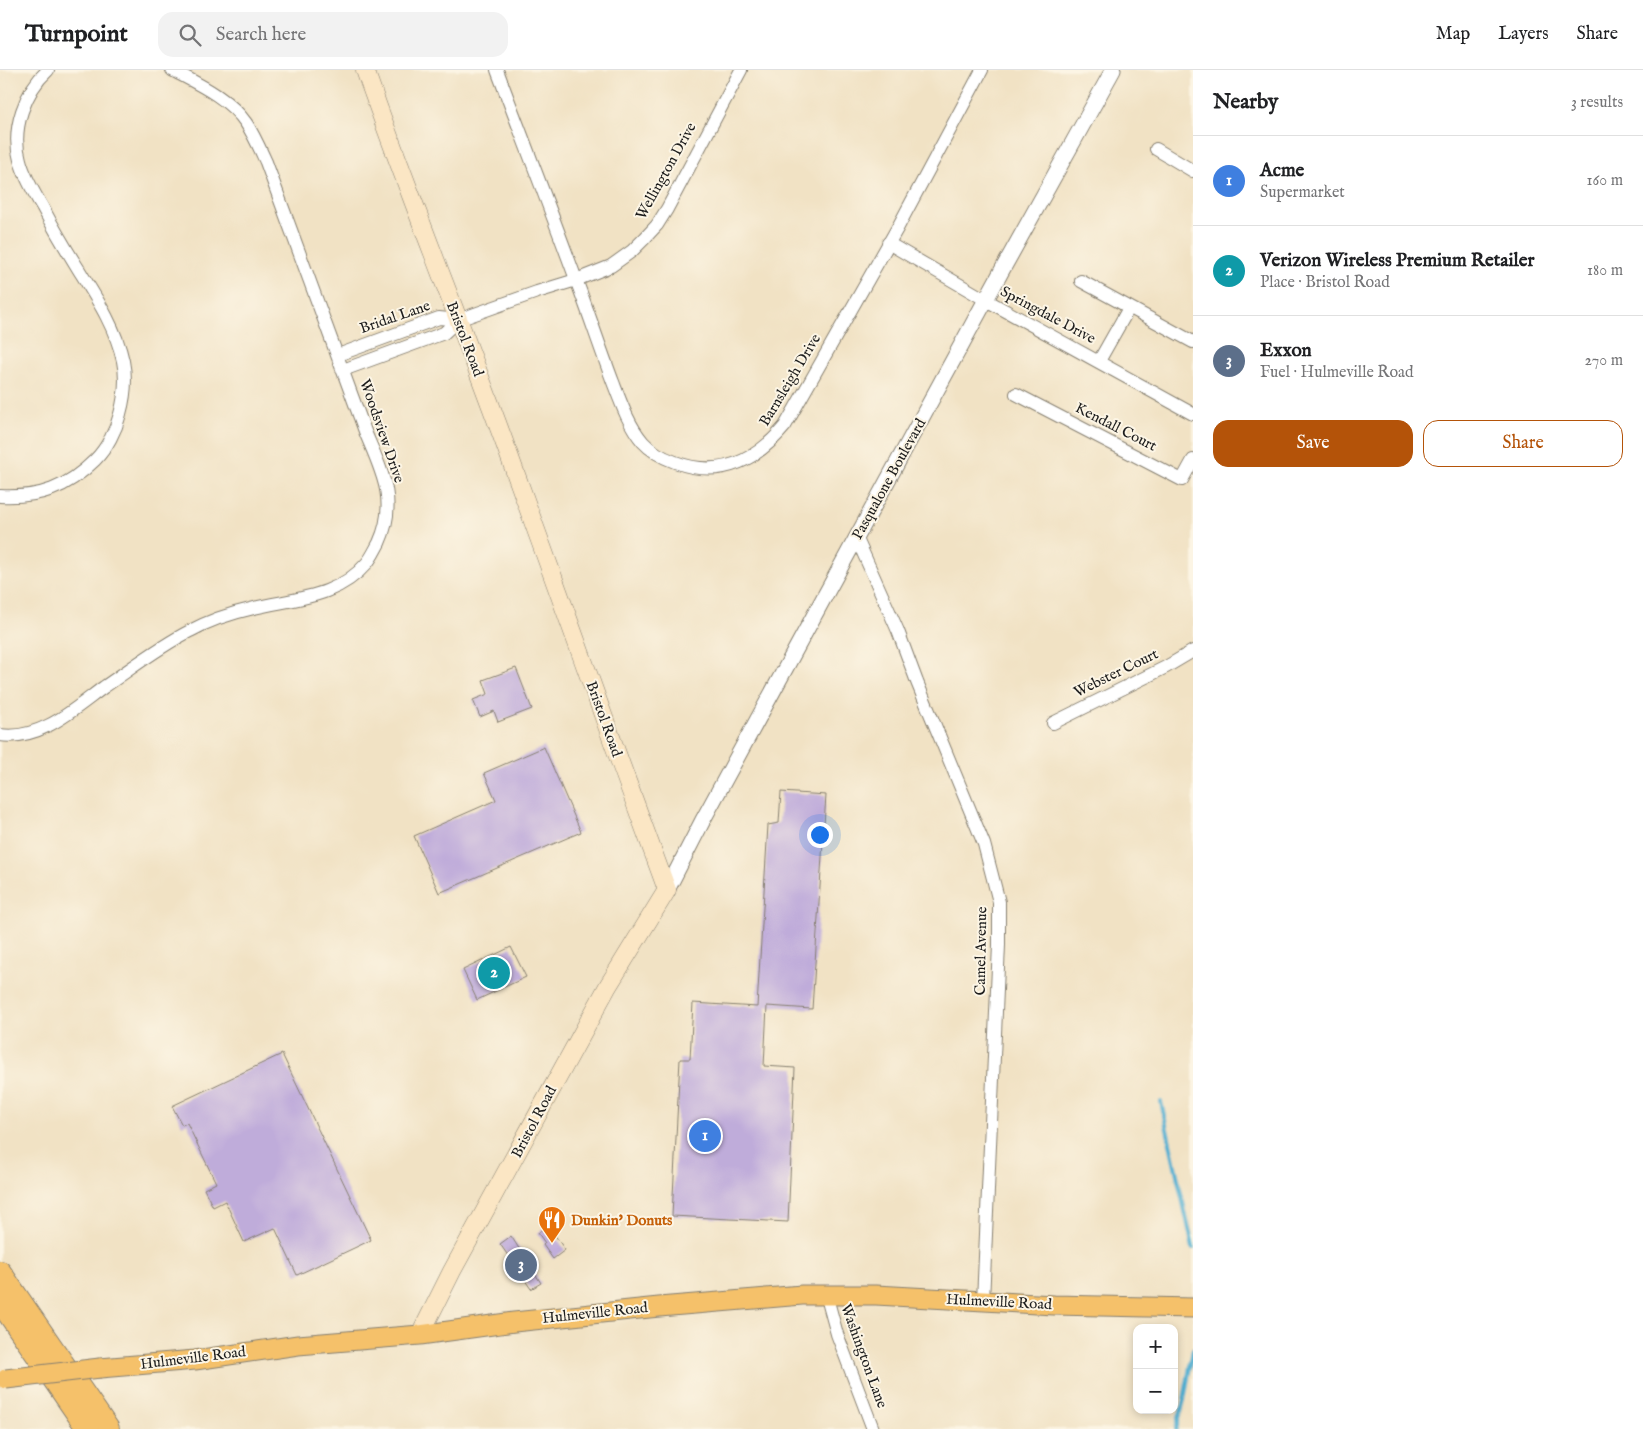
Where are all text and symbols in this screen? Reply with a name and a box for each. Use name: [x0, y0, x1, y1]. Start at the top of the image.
search box: [158, 12, 508, 57]
text: Turnpoint: [25, 19, 128, 50]
icon: search: [176, 21, 204, 49]
text: Search here: [216, 23, 306, 47]
text: Map: [1436, 23, 1470, 46]
text: Layers: [1498, 23, 1549, 46]
text: Share: [1577, 23, 1618, 46]
text: Nearby: [1213, 89, 1278, 116]
text: 3 results: [1571, 93, 1623, 113]
street label: Wellington Drive: [631, 119, 701, 223]
text: Acme: [1260, 159, 1304, 183]
text: 1: [1226, 171, 1232, 191]
text: 160 m: [1587, 171, 1623, 191]
text: Supermarket: [1260, 183, 1345, 203]
text: Verizon Wireless Premium Retailer: [1260, 249, 1534, 273]
text: 2: [1225, 261, 1233, 281]
text: 180 m: [1587, 261, 1623, 281]
text: Place · Bristol Road: [1260, 273, 1390, 293]
street label: Springdale Drive: [997, 282, 1099, 348]
street label: Bridal Lane: [357, 296, 433, 338]
street label: Bristol Road: [442, 299, 488, 380]
street label: Barnsleigh Drive: [755, 330, 825, 430]
text: Exxon: [1260, 339, 1312, 363]
text: 3: [1226, 351, 1232, 371]
text: 270 m: [1584, 351, 1623, 371]
text: Fuel · Hulmeville Road: [1260, 363, 1414, 383]
street label: Woodsview Drive: [355, 377, 409, 486]
street label: Kendall Court: [1072, 398, 1160, 456]
street label: Pasqualone Boulevard: [848, 414, 931, 543]
button: Save: [1213, 420, 1413, 467]
button: Share: [1423, 420, 1623, 467]
street label: Webster Court: [1071, 644, 1161, 702]
street label: Bristol Road: [582, 679, 627, 760]
your location: [807, 822, 833, 848]
street label: Camel Avenue: [971, 906, 991, 996]
pin: 2: [478, 954, 510, 992]
street label: Bristol Road: [507, 1082, 561, 1161]
pin: 1: [689, 1117, 721, 1155]
restaurant icon: Dunkin' Donuts: [537, 1205, 567, 1244]
place label: Dunkin' Donuts: [571, 1211, 673, 1230]
pin: 3: [505, 1246, 537, 1284]
street label: Hulmeville Road: [946, 1290, 1053, 1314]
street label: Hulmeville Road: [541, 1298, 650, 1328]
street label: Washington Lane: [836, 1301, 892, 1411]
map controls: [1133, 1324, 1178, 1414]
button: +: [1133, 1324, 1178, 1369]
street label: Hulmeville Road: [139, 1342, 248, 1374]
button: −: [1133, 1369, 1178, 1414]

